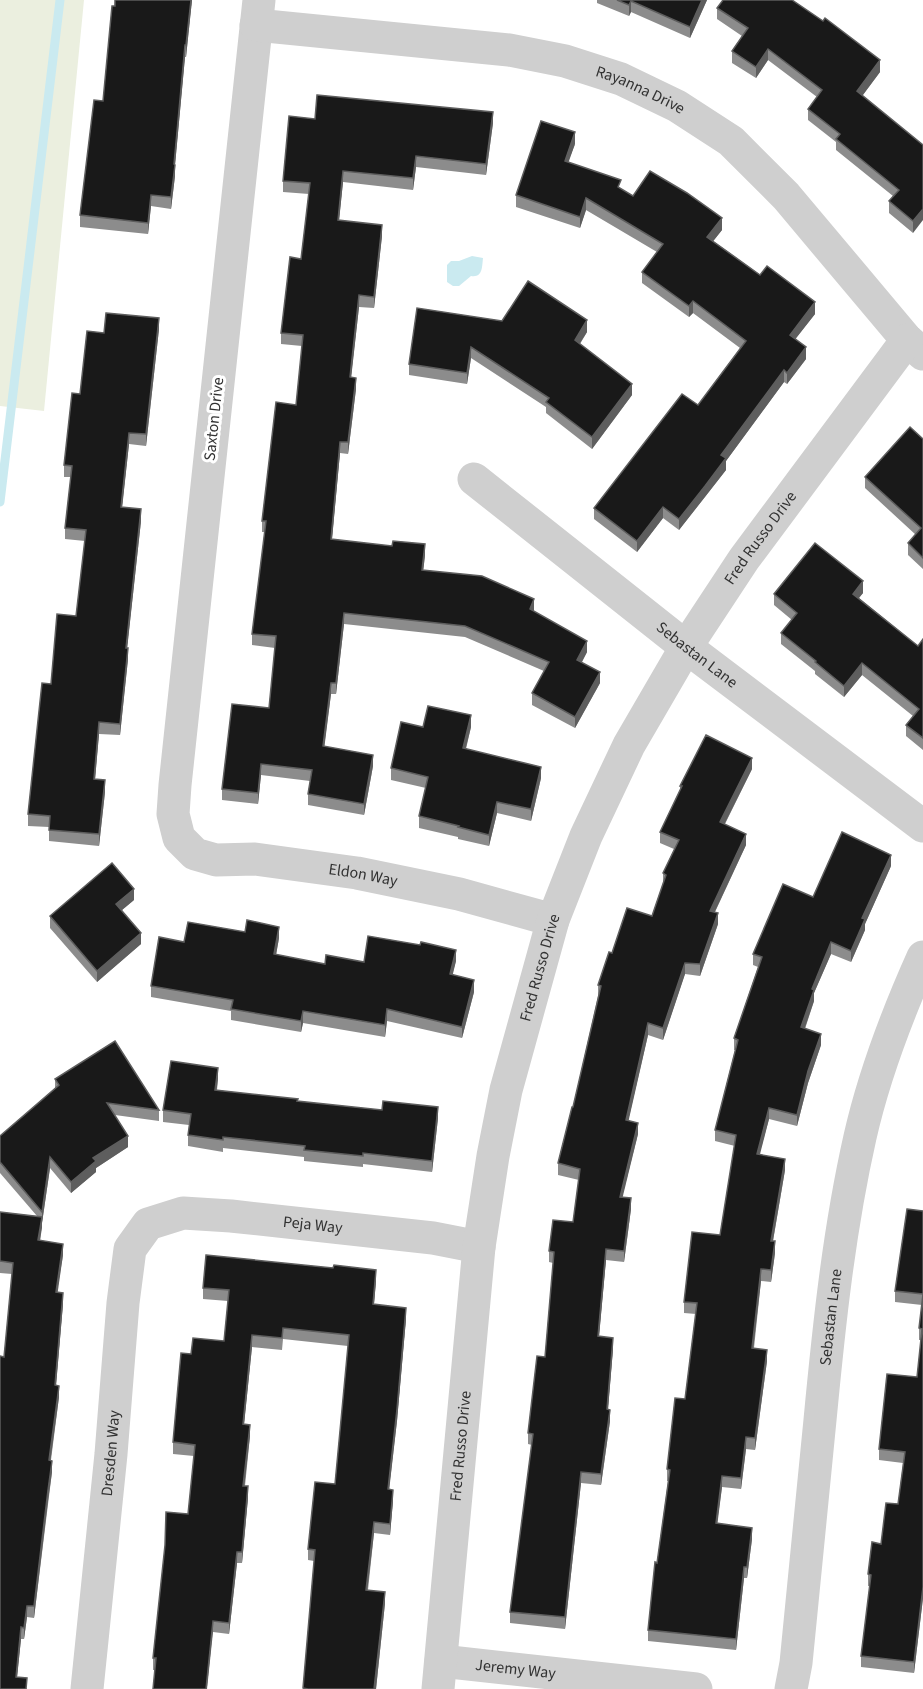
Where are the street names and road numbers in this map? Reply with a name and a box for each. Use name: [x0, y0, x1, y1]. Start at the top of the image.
street label: Rayanna Drive: [593, 61, 689, 119]
street label: Saxton Drive: [199, 376, 229, 462]
street label: Fred Russo Drive: [719, 486, 802, 589]
street label: Sebastan Lane: [652, 617, 742, 693]
street label: Eldon Way: [327, 858, 400, 892]
street label: Fred Russo Drive: [514, 910, 565, 1024]
street label: Peja Way: [282, 1211, 344, 1239]
street label: Sebastan Lane: [814, 1267, 848, 1367]
street label: Fred Russo Drive: [444, 1390, 477, 1502]
street label: Dresden Way: [96, 1409, 125, 1497]
street label: Jeremy Way: [474, 1654, 557, 1685]

